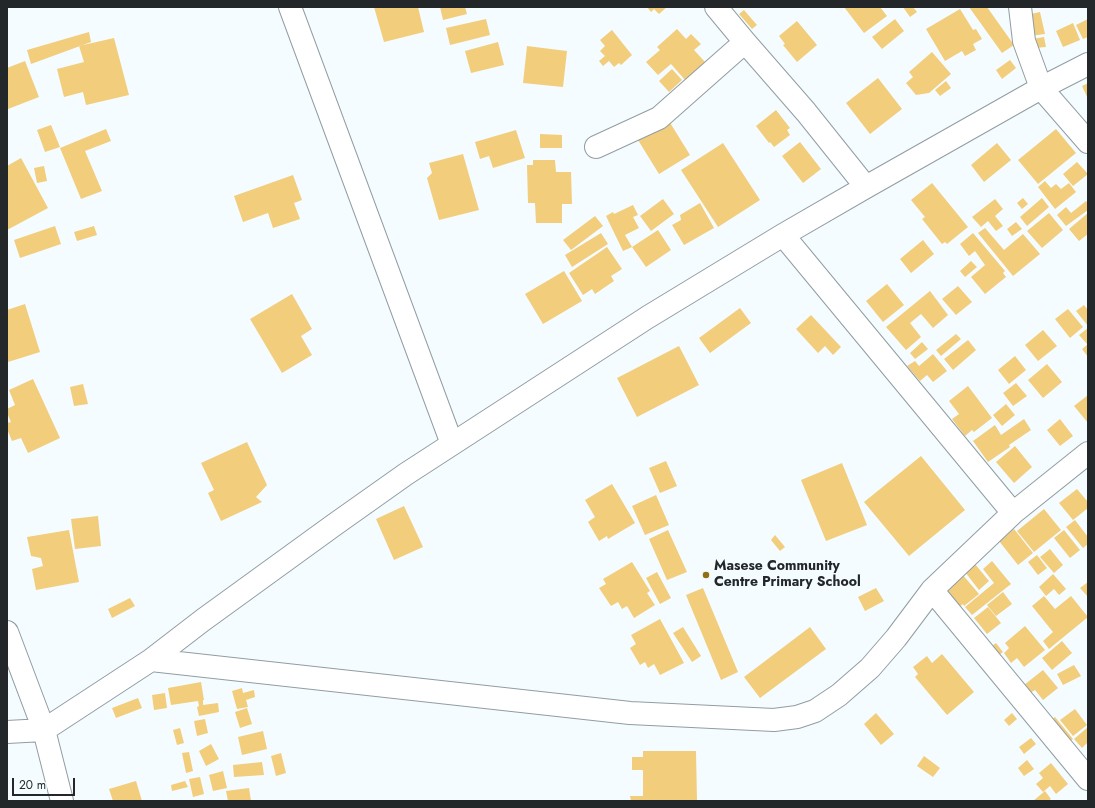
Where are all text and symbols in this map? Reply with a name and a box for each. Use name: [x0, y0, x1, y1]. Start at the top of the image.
place label: Masese Community Centre Primary School: [714, 559, 861, 592]
marker: Masese Community Centre Primary School: [701, 570, 711, 580]
scale bar: [14, 770, 77, 796]
text: 20 m: [19, 776, 46, 794]

